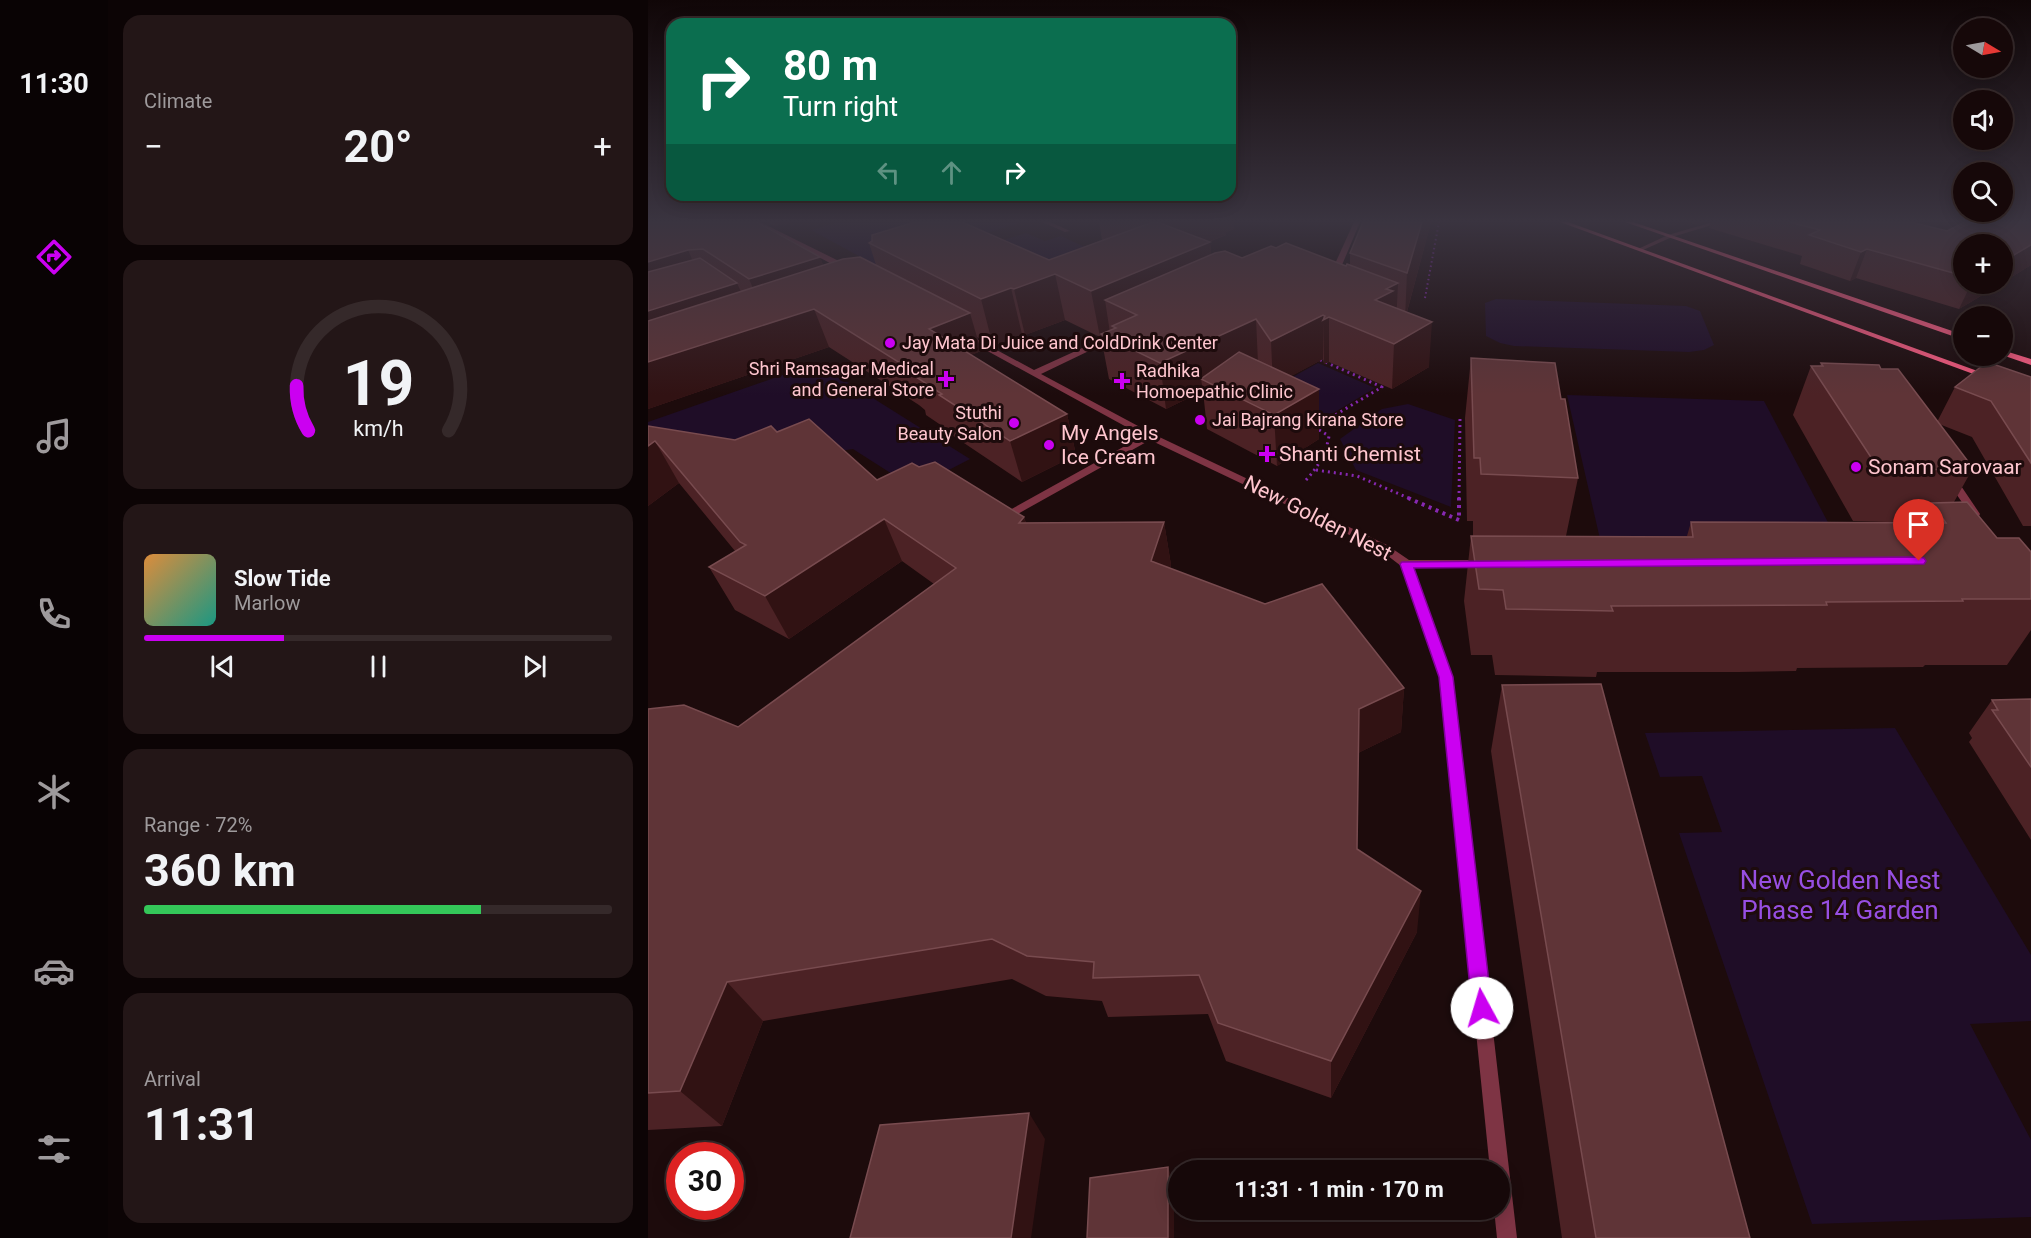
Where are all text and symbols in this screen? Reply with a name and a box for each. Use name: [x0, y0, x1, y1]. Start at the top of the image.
north arrow: [1953, 18, 2013, 78]
map controls: [1953, 18, 2013, 366]
text: 80 m: [783, 41, 878, 90]
icon: right: [684, 42, 762, 120]
text: 11:30: [19, 68, 89, 100]
text: Climate: [144, 89, 212, 113]
button: sound: [1953, 90, 2013, 150]
text: Turn right: [783, 91, 898, 123]
text: 20°: [343, 120, 413, 173]
text: −: [144, 127, 163, 166]
text: +: [593, 127, 612, 166]
icon: left: [872, 156, 905, 189]
icon: ahead: [935, 156, 968, 189]
icon: right: [998, 156, 1031, 189]
button: search: [1953, 162, 2013, 222]
button: +: [1953, 234, 2013, 294]
icon: directions: [33, 236, 75, 278]
button: −: [1953, 306, 2013, 366]
place label: Jay Mata Di Juice and ColdDrink Center: [902, 332, 1218, 353]
marker: Jay Mata Di Juice and ColdDrink Center: [883, 336, 897, 350]
text: 19: [342, 348, 414, 421]
place label: Shri Ramsagar Medical and General Store: [749, 358, 934, 400]
place label: Radhika Homoepathic Clinic: [1136, 360, 1293, 402]
marker: Shri Ramsagar Medical and General Store: [939, 372, 953, 386]
marker: Radhika Homoepathic Clinic: [1113, 372, 1131, 390]
place label: Stuthi Beauty Salon: [898, 402, 1002, 444]
place label: Jai Bajrang Kirana Store: [1212, 409, 1403, 430]
marker: Jai Bajrang Kirana Store: [1193, 413, 1207, 427]
icon: music: [33, 415, 75, 457]
marker: Stuthi Beauty Salon: [1007, 416, 1021, 430]
text: km/h: [353, 417, 403, 442]
place label: My Angels Ice Cream: [1061, 421, 1159, 469]
marker: My Angels Ice Cream: [1042, 438, 1056, 452]
place label: Shanti Chemist: [1279, 442, 1421, 466]
marker: Shanti Chemist: [1260, 447, 1274, 461]
place label: Sonam Sarovaar: [1868, 455, 2022, 479]
marker: Sonam Sarovaar: [1849, 460, 1863, 474]
street label: New Golden Nest: [1240, 471, 1396, 566]
pin: [1893, 499, 1944, 561]
icon: arrive: [1902, 508, 1935, 541]
text: Slow Tide: [234, 566, 331, 591]
text: Marlow: [234, 591, 300, 615]
icon: phone: [33, 593, 75, 635]
icon: previous: [206, 650, 239, 683]
icon: pause: [362, 650, 395, 683]
icon: next: [518, 650, 551, 683]
icon: climate: [33, 771, 75, 813]
text: Range · 72%: [144, 813, 252, 837]
text: 360 km: [144, 844, 296, 897]
park label: New Golden Nest Phase 14 Garden: [1740, 865, 1940, 925]
icon: car: [33, 950, 75, 992]
position arrow: [1450, 976, 1514, 1040]
text: Arrival: [144, 1067, 201, 1091]
text: 11:31: [144, 1098, 260, 1151]
icon: filters: [33, 1128, 75, 1170]
speed limit sign: 30: [666, 1142, 744, 1220]
text: 11:31 · 1 min · 170 m: [1234, 1177, 1444, 1202]

